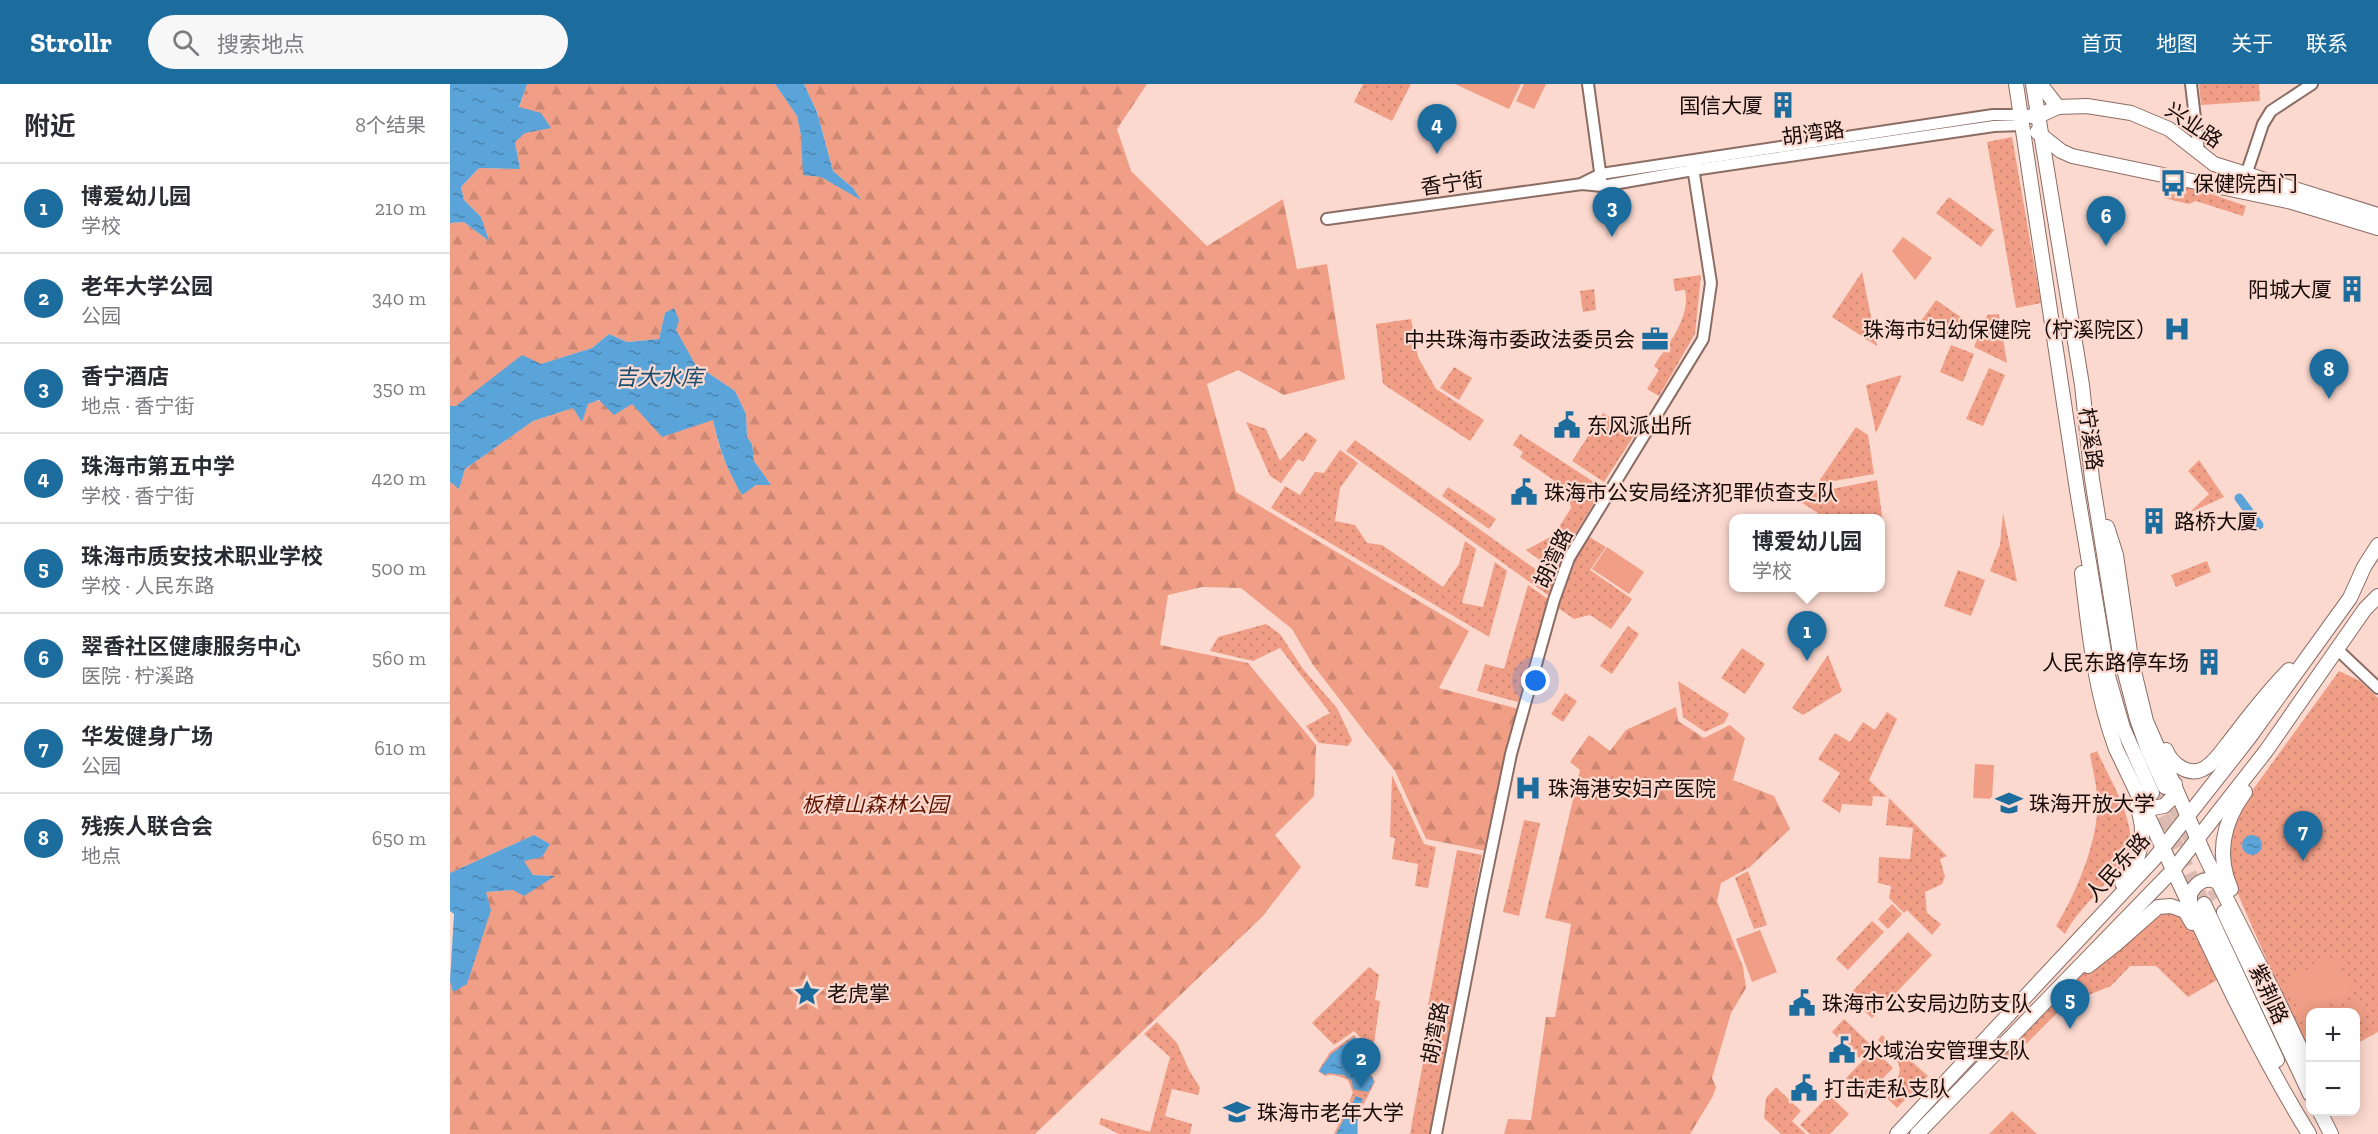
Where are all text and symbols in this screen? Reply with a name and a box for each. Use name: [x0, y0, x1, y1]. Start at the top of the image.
search box: [148, 15, 568, 69]
text: Strollr: [30, 26, 112, 59]
icon: search: [169, 26, 202, 59]
text: 搜索地点: [217, 31, 305, 58]
text: 首页: [2081, 31, 2123, 56]
text: 地图: [2156, 31, 2198, 56]
text: 关于: [2231, 31, 2273, 56]
text: 联系: [2306, 31, 2348, 56]
building icon: 国信大厦: [1768, 90, 1798, 120]
place label: 国信大厦: [1679, 93, 1763, 118]
street label: 兴业路: [2161, 97, 2227, 153]
pin: 4: [1418, 104, 1456, 154]
text: 附近: [24, 110, 76, 142]
text: 8个结果: [355, 113, 426, 137]
street label: 胡湾路: [1780, 116, 1846, 150]
street label: 香宁街: [1419, 166, 1485, 200]
bus stop icon: 保健院西门: [2158, 168, 2188, 198]
place label: 保健院西门: [2193, 171, 2298, 196]
text: 博爱幼儿园: [81, 183, 191, 210]
pin: 3: [1592, 188, 1632, 237]
text: 1: [39, 196, 48, 220]
text: 210 m: [375, 196, 426, 220]
pin: 6: [2086, 196, 2126, 246]
text: 学校: [81, 214, 121, 238]
text: 老年大学公园: [81, 273, 213, 300]
building icon: 阳城大厦: [2337, 274, 2367, 304]
place label: 阳城大厦: [2248, 277, 2332, 302]
text: 2: [38, 286, 49, 310]
text: 340 m: [372, 286, 426, 310]
text: 公园: [81, 304, 121, 328]
hospital icon: 珠海市妇幼保健院（柠溪院区）: [2162, 314, 2192, 344]
place label: 珠海市妇幼保健院（柠溪院区）: [1863, 317, 2157, 342]
office icon: 中共珠海市委政法委员会: [1640, 324, 1670, 354]
place label: 中共珠海市委政法委员会: [1404, 327, 1635, 352]
pin: 8: [2310, 350, 2348, 399]
text: 香宁酒店: [81, 363, 169, 390]
water label: 吉大水库: [615, 364, 707, 391]
text: 3: [38, 376, 49, 400]
text: 350 m: [373, 376, 426, 400]
text: 地点 · 香宁街: [81, 394, 194, 418]
street label: 柠溪路: [2074, 406, 2108, 472]
public building icon: 东风派出所: [1552, 410, 1582, 440]
place label: 东风派出所: [1587, 413, 1692, 438]
text: 珠海市第五中学: [81, 453, 235, 480]
text: 4: [38, 466, 49, 490]
text: 420 m: [372, 466, 426, 490]
public building icon: 珠海市公安局经济犯罪侦查支队: [1509, 477, 1539, 507]
place label: 珠海市公安局经济犯罪侦查支队: [1544, 480, 1838, 505]
text: 学校 · 香宁街: [81, 484, 194, 508]
building icon: 路桥大厦: [2139, 506, 2169, 536]
place label: 路桥大厦: [2174, 509, 2258, 534]
popup: [1729, 514, 1885, 592]
street label: 胡湾路: [1528, 524, 1578, 592]
text: 博爱幼儿园: [1752, 528, 1862, 555]
text: 珠海市质安技术职业学校: [81, 543, 323, 570]
text: 5: [38, 556, 49, 580]
text: 500 m: [371, 556, 426, 580]
text: 学校: [1752, 559, 1792, 583]
text: 学校 · 人民东路: [81, 574, 214, 598]
pin: 1: [1788, 612, 1826, 661]
text: 翠香社区健康服务中心: [81, 633, 301, 660]
text: 6: [38, 646, 49, 670]
text: 560 m: [372, 646, 426, 670]
building icon: 人民东路停车场: [2194, 647, 2224, 677]
place label: 人民东路停车场: [2042, 650, 2189, 675]
text: 医院 · 柠溪路: [81, 664, 194, 688]
your location: [1521, 666, 1550, 695]
text: 华发健身广场: [81, 723, 213, 750]
text: 7: [39, 736, 48, 760]
text: 610 m: [374, 736, 426, 760]
text: 公园: [81, 754, 121, 778]
hospital icon: 珠海港安妇产医院: [1513, 773, 1543, 803]
place label: 珠海港安妇产医院: [1548, 776, 1716, 801]
school or university icon: 珠海开放大学: [1994, 788, 2024, 818]
place label: 珠海开放大学: [2029, 791, 2155, 816]
park label: 板樟山森林公园: [802, 792, 951, 817]
pin: 7: [2284, 812, 2322, 861]
text: 残疾人联合会: [81, 813, 213, 840]
text: 8: [38, 826, 49, 850]
text: 650 m: [372, 826, 426, 850]
street label: 人民东路: [2080, 827, 2154, 907]
text: 地点: [81, 844, 121, 868]
street label: 紫荆路: [2244, 960, 2294, 1028]
place icon: 老虎掌: [792, 978, 822, 1008]
pin: 5: [2050, 980, 2090, 1029]
place label: 老虎掌: [827, 981, 890, 1006]
public building icon: 珠海市公安局边防支队: [1787, 988, 1817, 1018]
place label: 珠海市公安局边防支队: [1822, 991, 2032, 1016]
street label: 胡湾路: [1417, 1000, 1453, 1066]
map controls: [2306, 1008, 2360, 1116]
button: +: [2306, 1008, 2360, 1062]
public building icon: 水域治安管理支队: [1827, 1035, 1857, 1065]
pin: 2: [1342, 1038, 1380, 1088]
place label: 水域治安管理支队: [1862, 1038, 2030, 1063]
button: −: [2306, 1062, 2360, 1116]
public building icon: 打击走私支队: [1789, 1073, 1819, 1103]
place label: 打击走私支队: [1824, 1076, 1950, 1101]
school or university icon: 珠海市老年大学: [1222, 1097, 1252, 1127]
place label: 珠海市老年大学: [1257, 1100, 1404, 1125]

